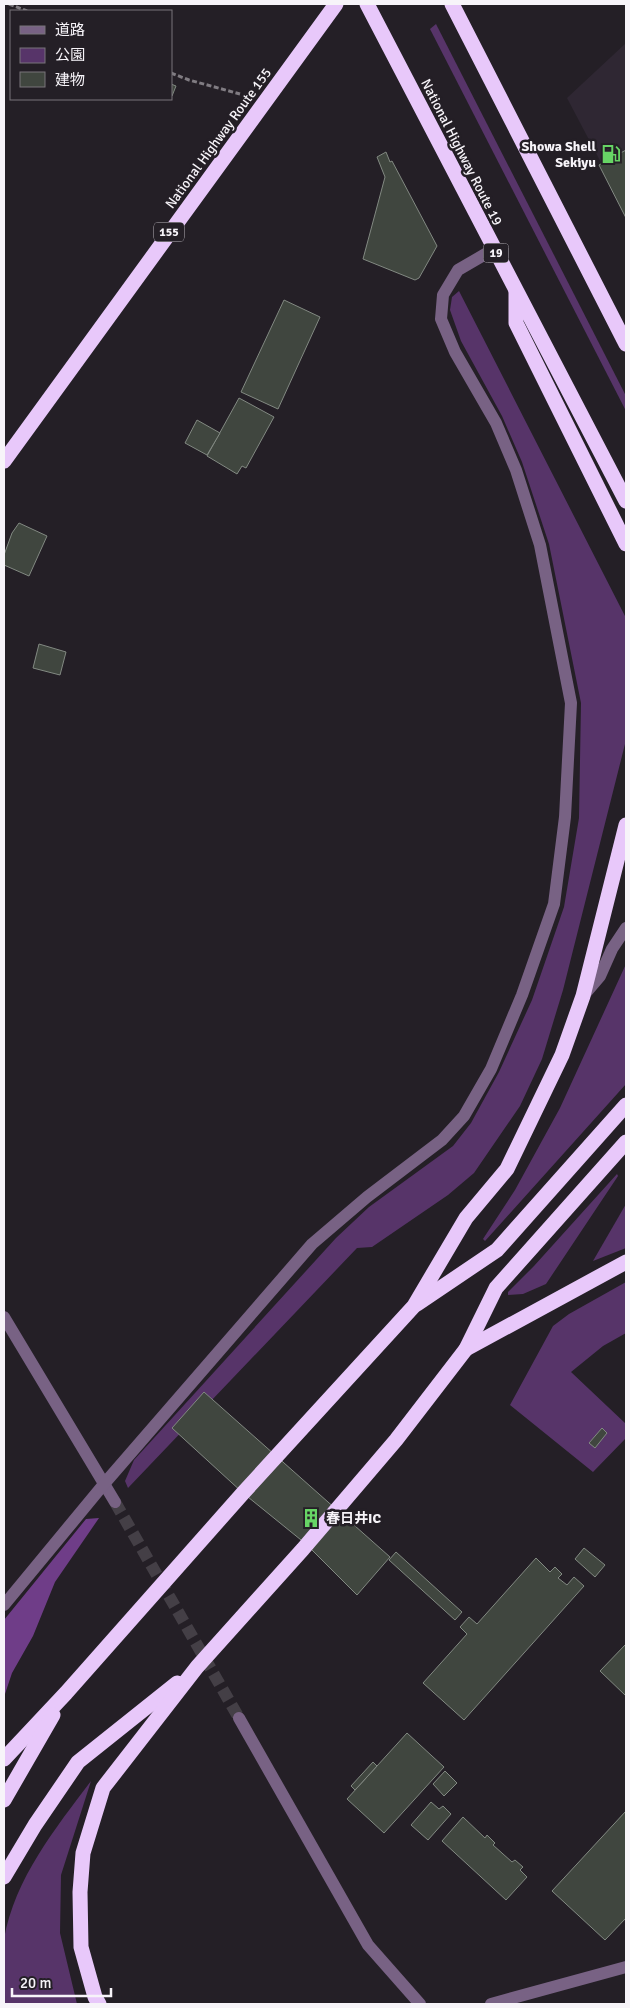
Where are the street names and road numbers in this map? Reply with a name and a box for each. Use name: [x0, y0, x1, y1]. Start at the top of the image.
street label: National Highway Route 155: [162, 65, 275, 212]
street label: National Highway Route 19: [417, 76, 506, 228]
road number: 155: [154, 222, 184, 242]
road number: 19: [484, 244, 508, 262]

